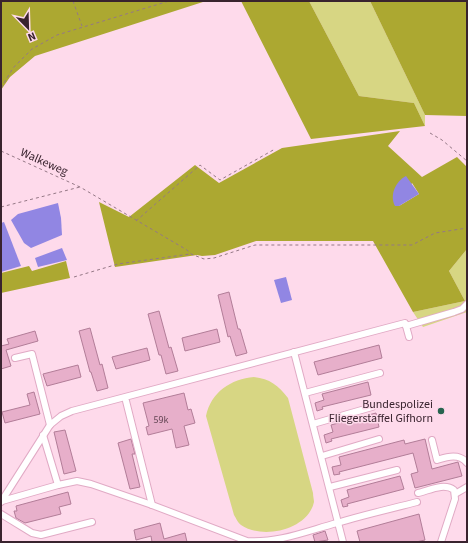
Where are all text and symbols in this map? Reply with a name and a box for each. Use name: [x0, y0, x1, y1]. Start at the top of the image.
north arrow: [8, 8, 48, 48]
text: N: [25, 28, 38, 45]
street label: Walkeweg: [17, 144, 71, 180]
place label: Bundespolizei Fliegerstaffel Gifhorn: [329, 396, 433, 427]
marker: Bundespolizei Fliegerstaffel Gifhorn: [436, 406, 446, 416]
house number: 59k: [154, 413, 168, 427]

